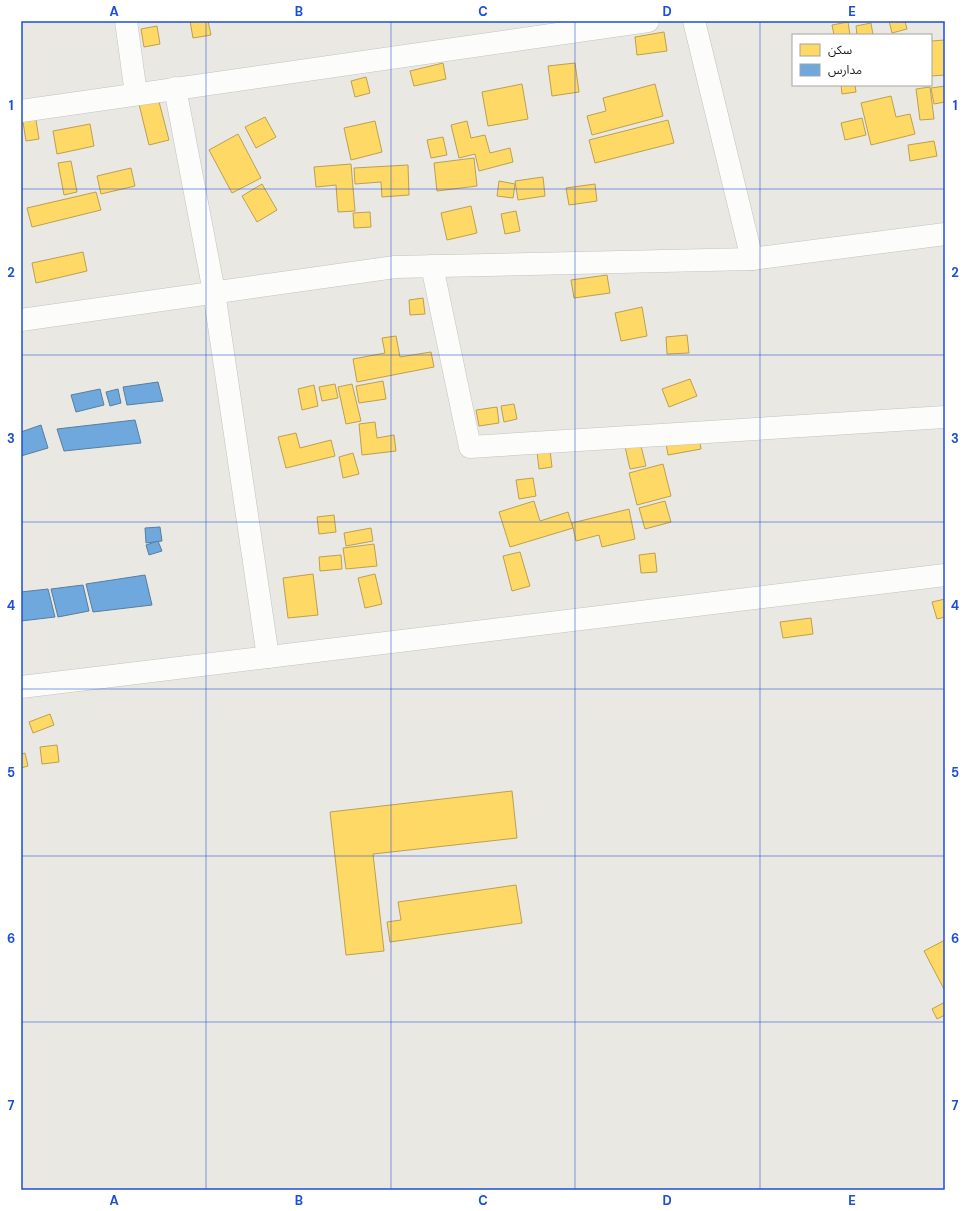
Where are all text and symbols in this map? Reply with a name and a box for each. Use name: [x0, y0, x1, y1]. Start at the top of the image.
text: A: [109, 3, 119, 20]
text: B: [295, 3, 303, 20]
text: C: [478, 3, 488, 20]
text: D: [662, 3, 672, 20]
text: E: [848, 3, 856, 20]
legend: [792, 34, 932, 86]
text: سكن: [828, 42, 852, 58]
text: مدارس: [828, 62, 862, 78]
text: 1: [9, 97, 13, 114]
text: 1: [953, 97, 957, 114]
text: 2: [7, 264, 15, 281]
text: 2: [951, 264, 959, 281]
text: 3: [7, 430, 15, 447]
text: 3: [951, 430, 959, 447]
text: 4: [7, 597, 15, 614]
text: 4: [951, 597, 959, 614]
text: 5: [7, 764, 15, 781]
text: 5: [951, 764, 959, 781]
text: 6: [7, 930, 15, 947]
text: 6: [951, 930, 959, 947]
text: 7: [8, 1097, 15, 1114]
text: 7: [952, 1097, 959, 1114]
text: A: [109, 1192, 119, 1209]
text: B: [295, 1192, 303, 1209]
text: C: [478, 1192, 488, 1209]
text: D: [662, 1192, 672, 1209]
text: E: [848, 1192, 856, 1209]

